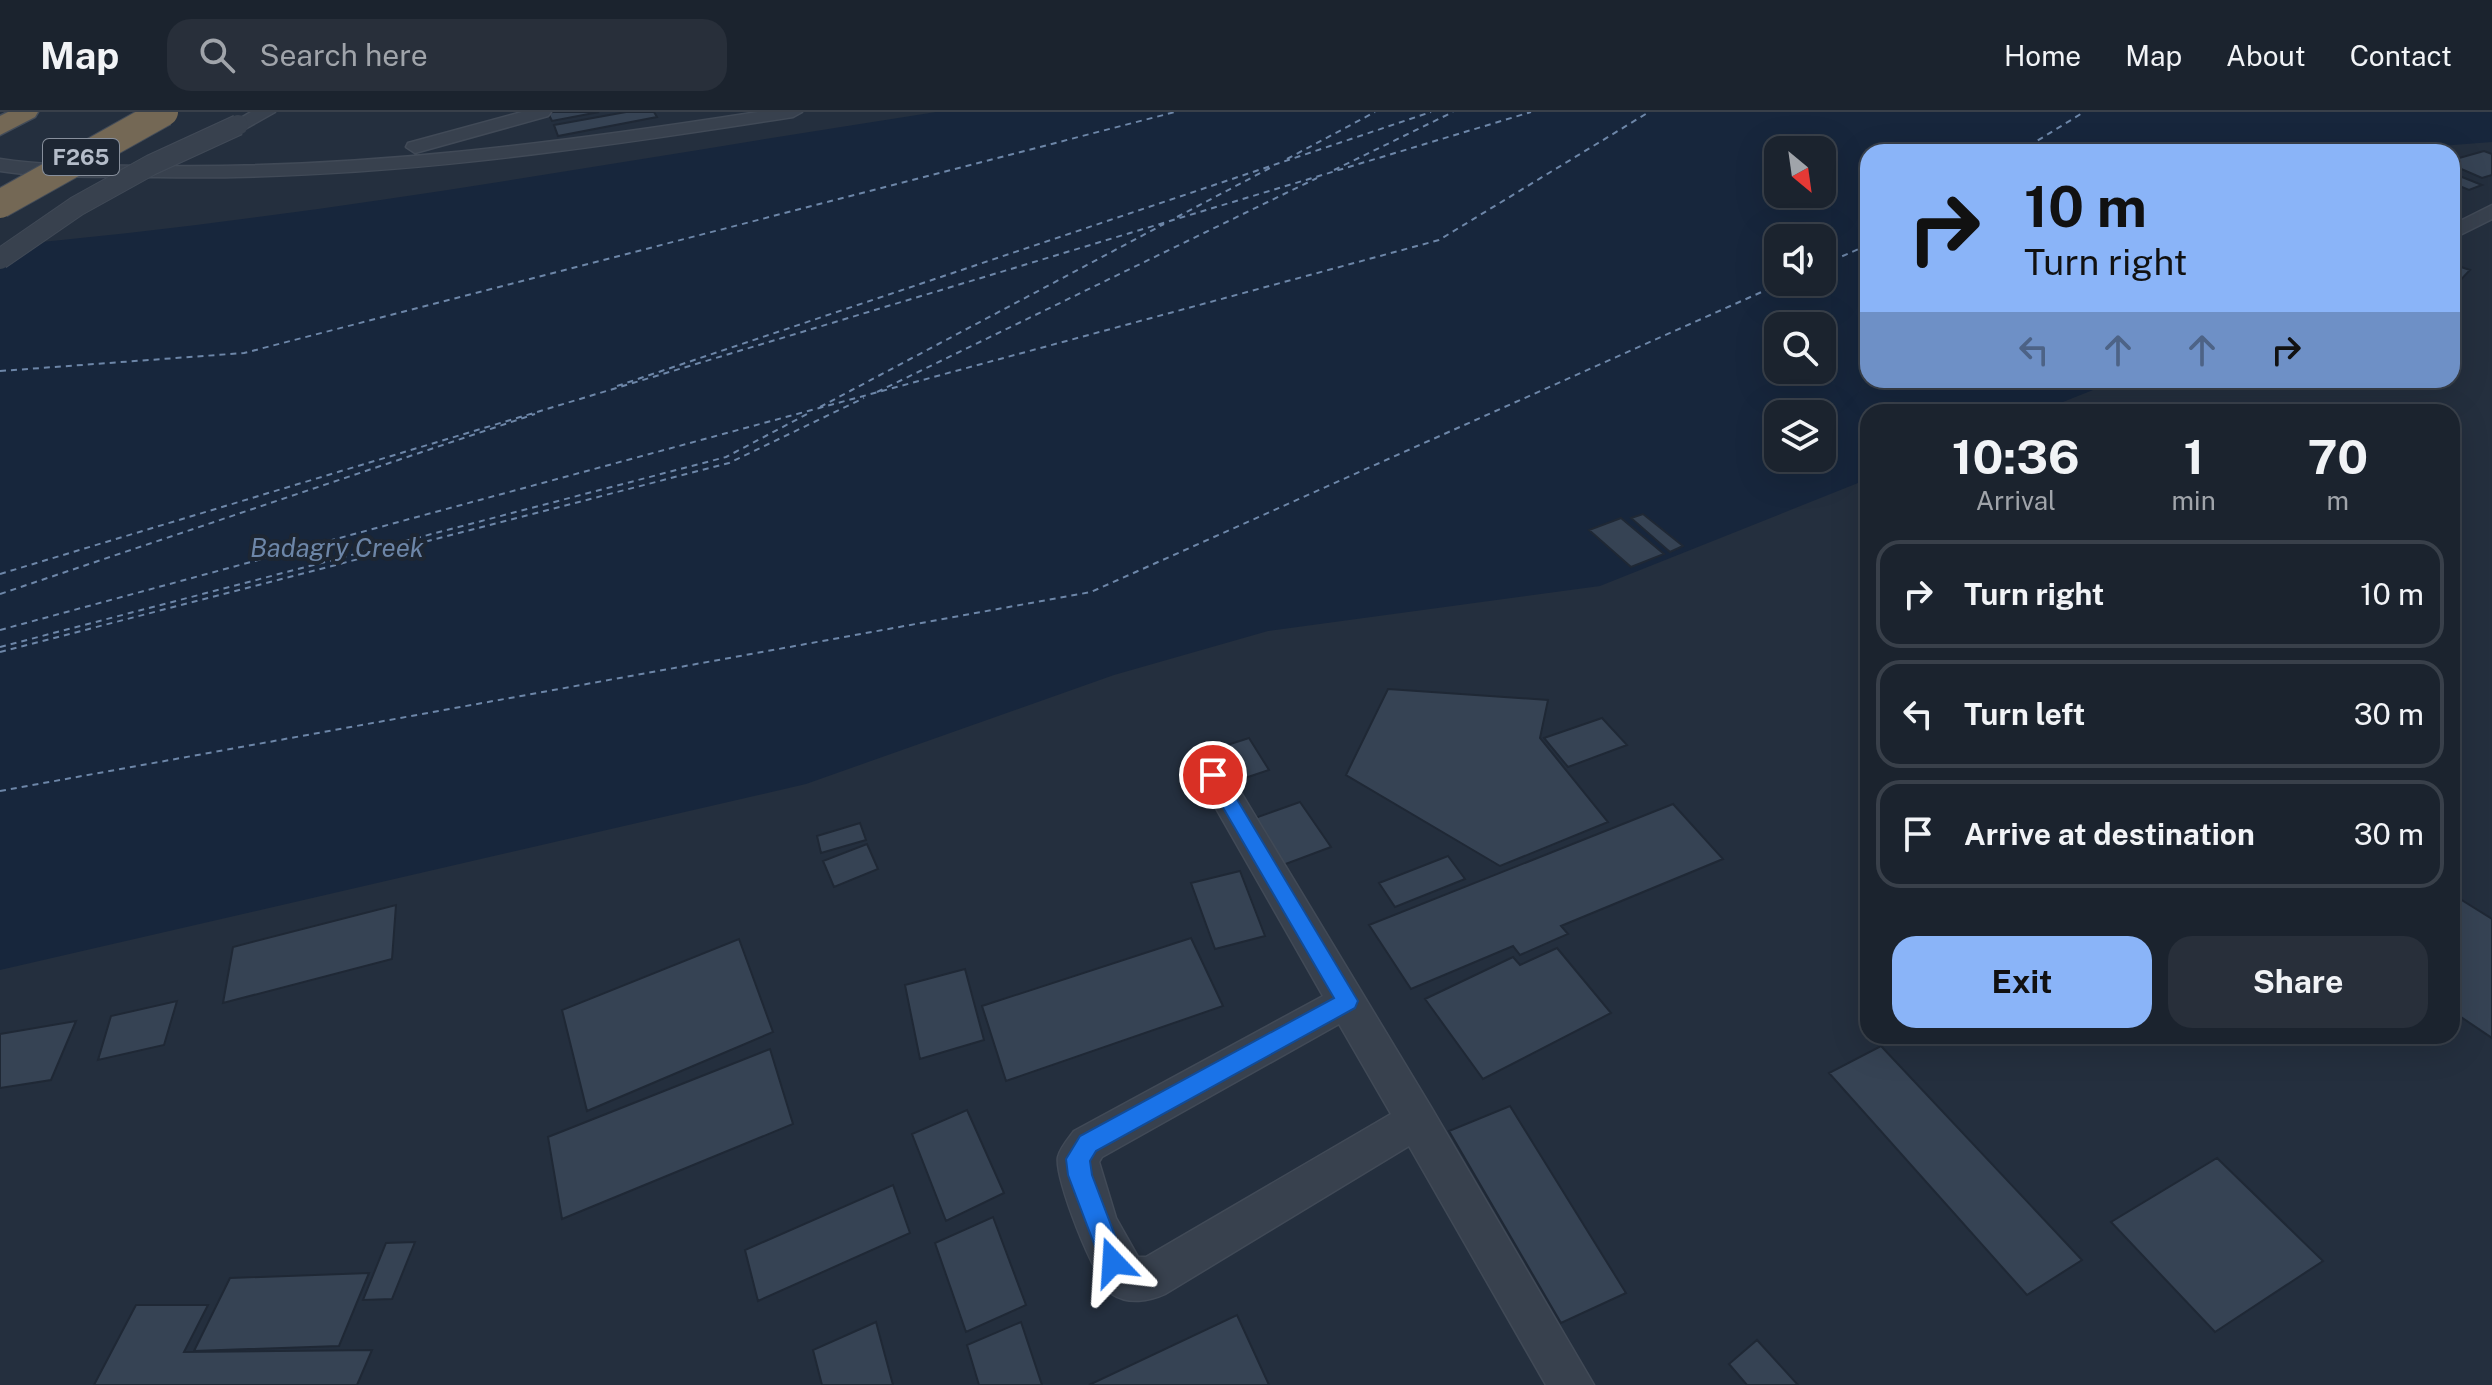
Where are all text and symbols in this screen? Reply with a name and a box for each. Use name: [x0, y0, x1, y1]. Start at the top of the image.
search box: [167, 19, 727, 91]
text: Map: [40, 33, 119, 78]
icon: search: [195, 33, 239, 77]
text: Search here: [259, 37, 428, 73]
text: Home: [2004, 39, 2081, 72]
text: Map: [2125, 39, 2182, 72]
text: About: [2226, 39, 2306, 72]
text: Contact: [2350, 39, 2452, 72]
north arrow: [1764, 136, 1836, 208]
map controls: [1764, 136, 1836, 472]
road number: F265: [43, 139, 119, 175]
text: 10 m: [2024, 174, 2147, 240]
icon: right: [1892, 176, 1996, 280]
button: sound: [1764, 224, 1836, 296]
text: Turn right: [2024, 241, 2187, 283]
button: search: [1764, 312, 1836, 384]
icon: left: [2012, 328, 2056, 372]
icon: ahead: [2096, 328, 2140, 372]
icon: ahead: [2180, 328, 2224, 372]
icon: right: [2264, 328, 2308, 372]
button: layers: [1764, 400, 1836, 472]
text: 10:36: [1952, 428, 2080, 485]
text: 1: [2183, 428, 2204, 485]
text: 70: [2308, 428, 2368, 485]
text: Arrival: [1976, 485, 2056, 516]
text: min: [2172, 485, 2216, 516]
text: m: [2327, 485, 2349, 516]
water label: Badagry Creek: [250, 532, 424, 563]
icon: right: [1896, 572, 1940, 616]
text: Turn right: [1964, 576, 2104, 612]
text: 10 m: [2360, 576, 2424, 612]
icon: left: [1896, 692, 1940, 736]
text: Turn left: [1964, 696, 2085, 732]
text: 30 m: [2354, 696, 2424, 732]
pin: [1179, 741, 1247, 809]
icon: arrive: [1191, 753, 1235, 797]
icon: arrive: [1896, 812, 1940, 856]
text: Arrive at destination: [1964, 816, 2255, 852]
text: 30 m: [2354, 816, 2424, 852]
button: Exit: [1892, 936, 2152, 1028]
button: Share: [2168, 936, 2428, 1028]
position arrow: [1071, 1220, 1155, 1304]

